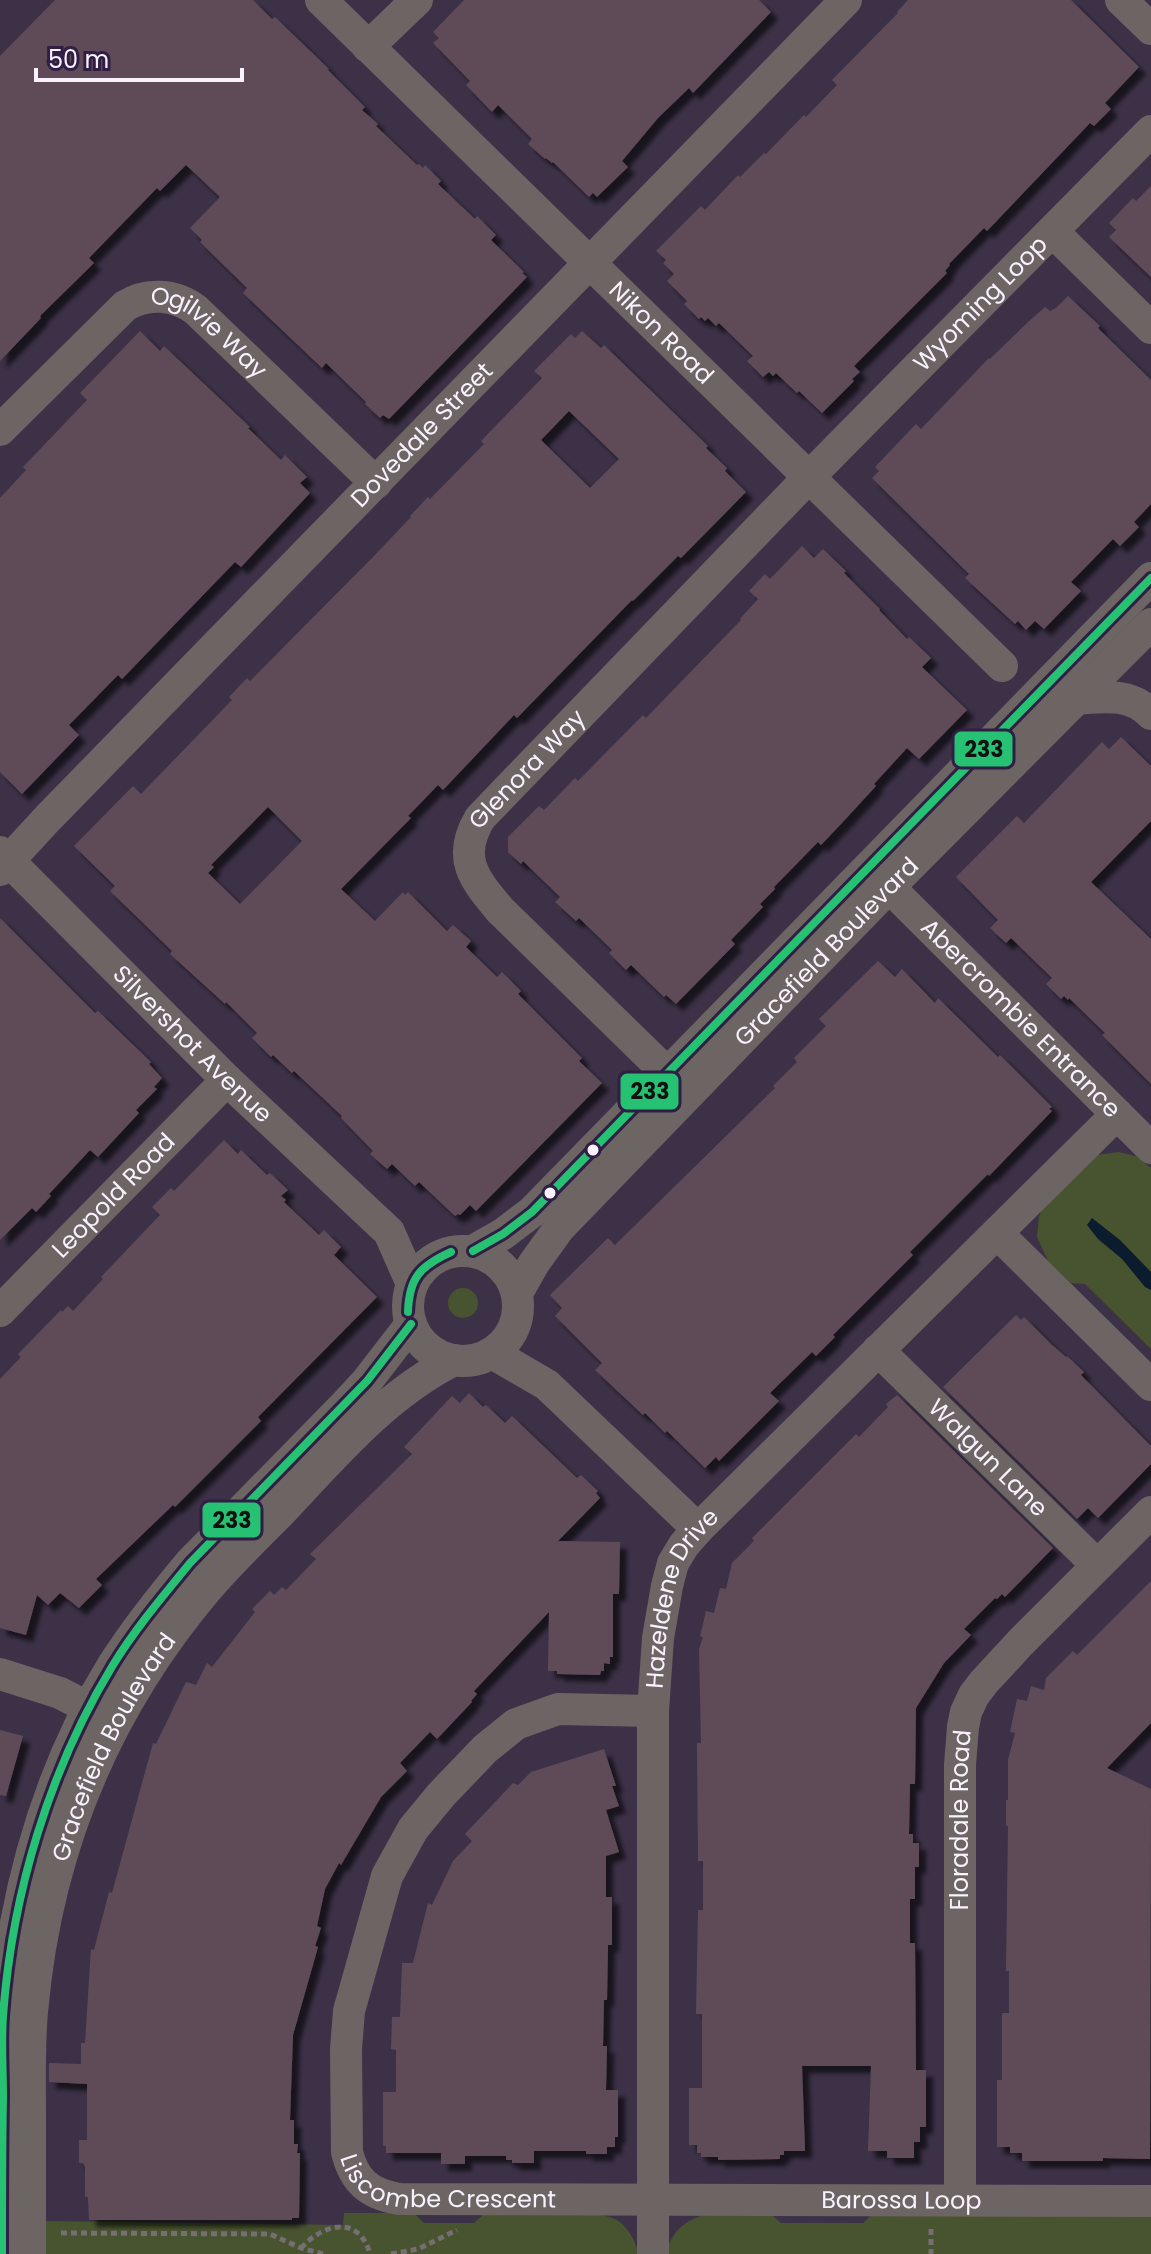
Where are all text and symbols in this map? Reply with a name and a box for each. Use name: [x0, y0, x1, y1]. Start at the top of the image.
scale bar: [36, 32, 242, 82]
text: 50 m: [48, 43, 109, 76]
street label: Wyoming Loop: [906, 228, 1054, 378]
street label: Nikon Road: [602, 274, 721, 391]
street label: Ogilvie Way: [150, 279, 275, 386]
street label: Dovedale Street: [343, 355, 500, 514]
street label: Glenora Way: [460, 701, 593, 835]
line badge: 233: [953, 730, 1014, 768]
text: 233: [964, 734, 1004, 765]
street label: Gracefield Boulevard: [727, 850, 926, 1053]
street label: Abercrombie Entrance: [914, 911, 1128, 1125]
street label: Silvershot Avenue: [106, 958, 280, 1130]
line badge: 233: [619, 1072, 680, 1111]
text: 233: [630, 1076, 670, 1107]
street label: Leopold Road: [44, 1125, 182, 1265]
unlabelled marker: [585, 1142, 601, 1158]
unlabelled marker: [542, 1185, 558, 1201]
street label: Walgun Lane: [921, 1391, 1055, 1524]
line badge: 233: [201, 1501, 262, 1539]
street label: Hazeldene Drive: [638, 1501, 726, 1689]
text: 233: [212, 1505, 252, 1536]
street label: Gracefield Boulevard: [44, 1626, 183, 1865]
street label: Floradale Road: [943, 1728, 979, 1910]
street label: Liscombe Crescent: [332, 2150, 556, 2217]
street label: Barossa Loop: [821, 2183, 982, 2217]

